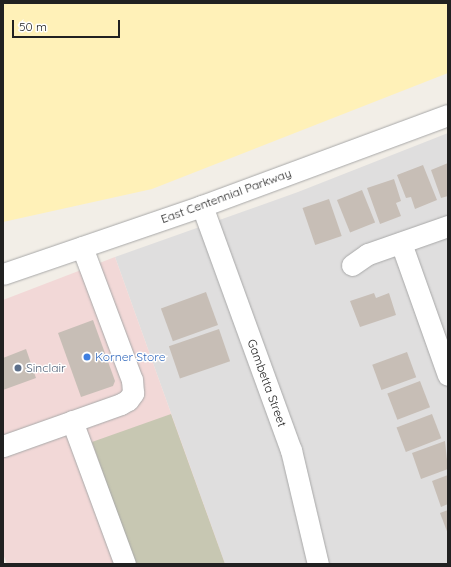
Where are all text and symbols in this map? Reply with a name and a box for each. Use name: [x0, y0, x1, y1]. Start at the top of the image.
scale bar: [14, 12, 122, 38]
text: 50 m: [19, 19, 47, 34]
street label: East Centennial Parkway: [159, 166, 293, 226]
street label: Gambetta Street: [244, 337, 290, 429]
place label: Korner Store: [95, 350, 165, 364]
marker: Korner Store: [82, 352, 92, 362]
place label: Sinclair: [26, 361, 66, 375]
marker: Sinclair: [13, 363, 23, 373]

